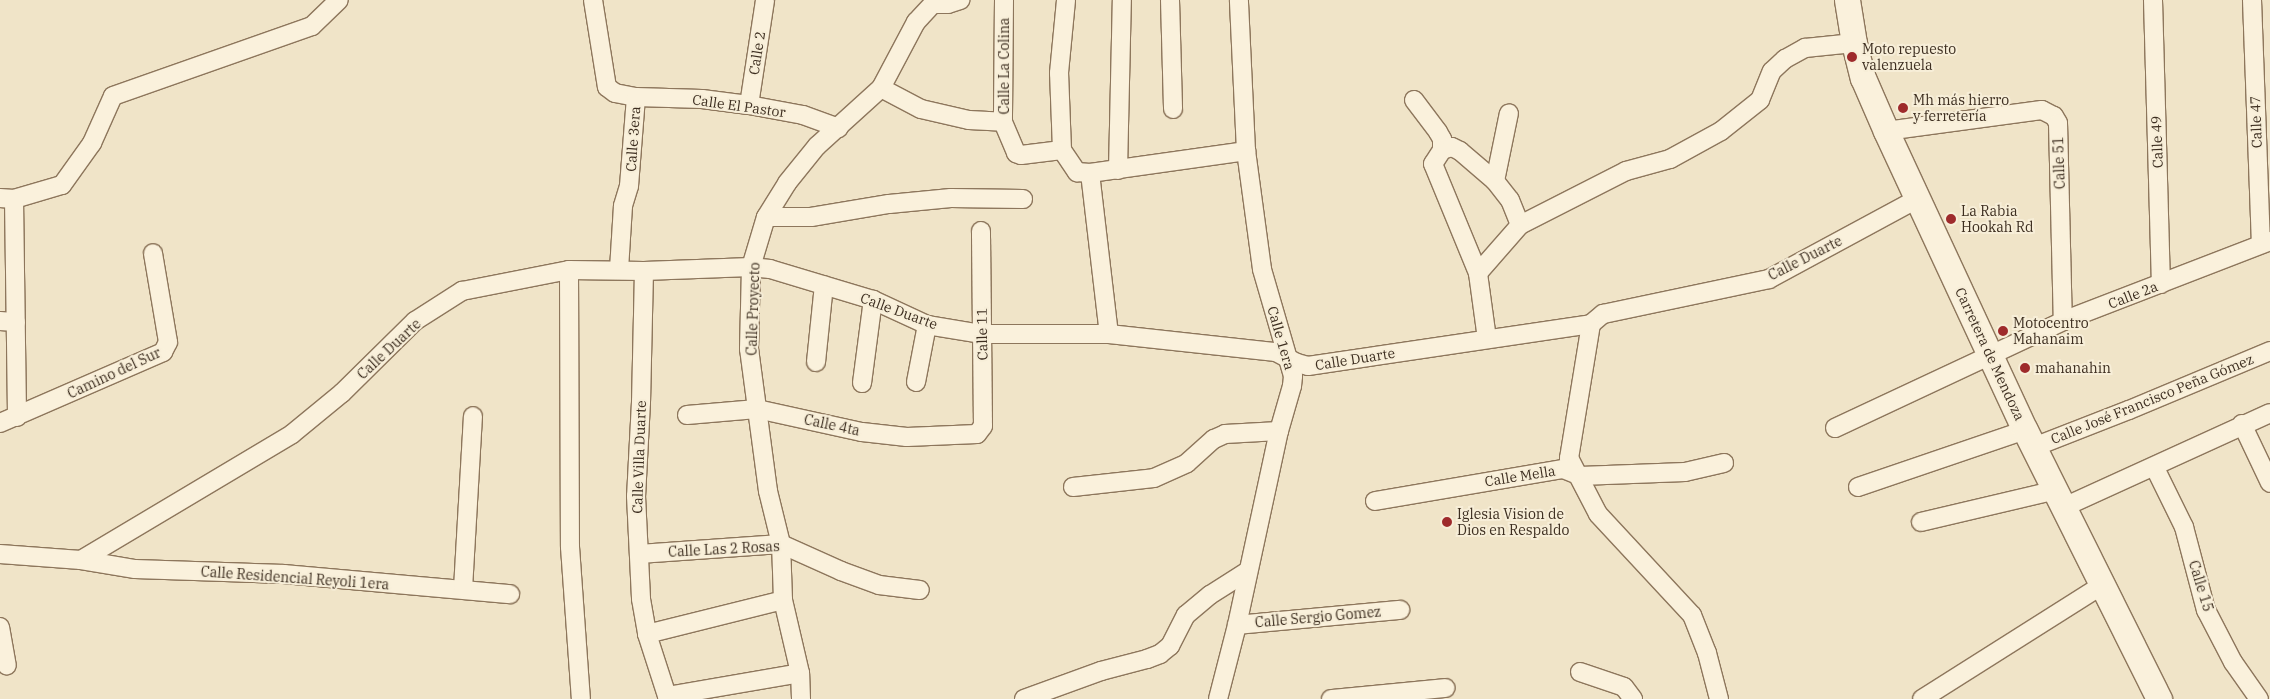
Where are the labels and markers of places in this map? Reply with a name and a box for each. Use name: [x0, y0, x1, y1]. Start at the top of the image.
place label: Moto repuesto valenzuela: [1862, 41, 1956, 74]
marker: Moto repuesto valenzuela: [1846, 51, 1858, 63]
place label: Mh más hierro y ferretería: [1913, 92, 2009, 124]
marker: Mh más hierro y ferretería: [1897, 102, 1909, 114]
place label: La Rabia Hookah Rd: [1961, 203, 2033, 236]
marker: La Rabia Hookah Rd: [1945, 213, 1957, 225]
place label: Motocentro Mahanaim: [2013, 315, 2089, 348]
marker: Motocentro Mahanaim: [1997, 325, 2009, 337]
place label: mahanahin: [2035, 360, 2111, 376]
marker: mahanahin: [2019, 362, 2031, 374]
place label: Iglesia Vision de Dios en Respaldo: [1457, 506, 1569, 538]
marker: Iglesia Vision de Dios en Respaldo: [1441, 516, 1453, 528]

